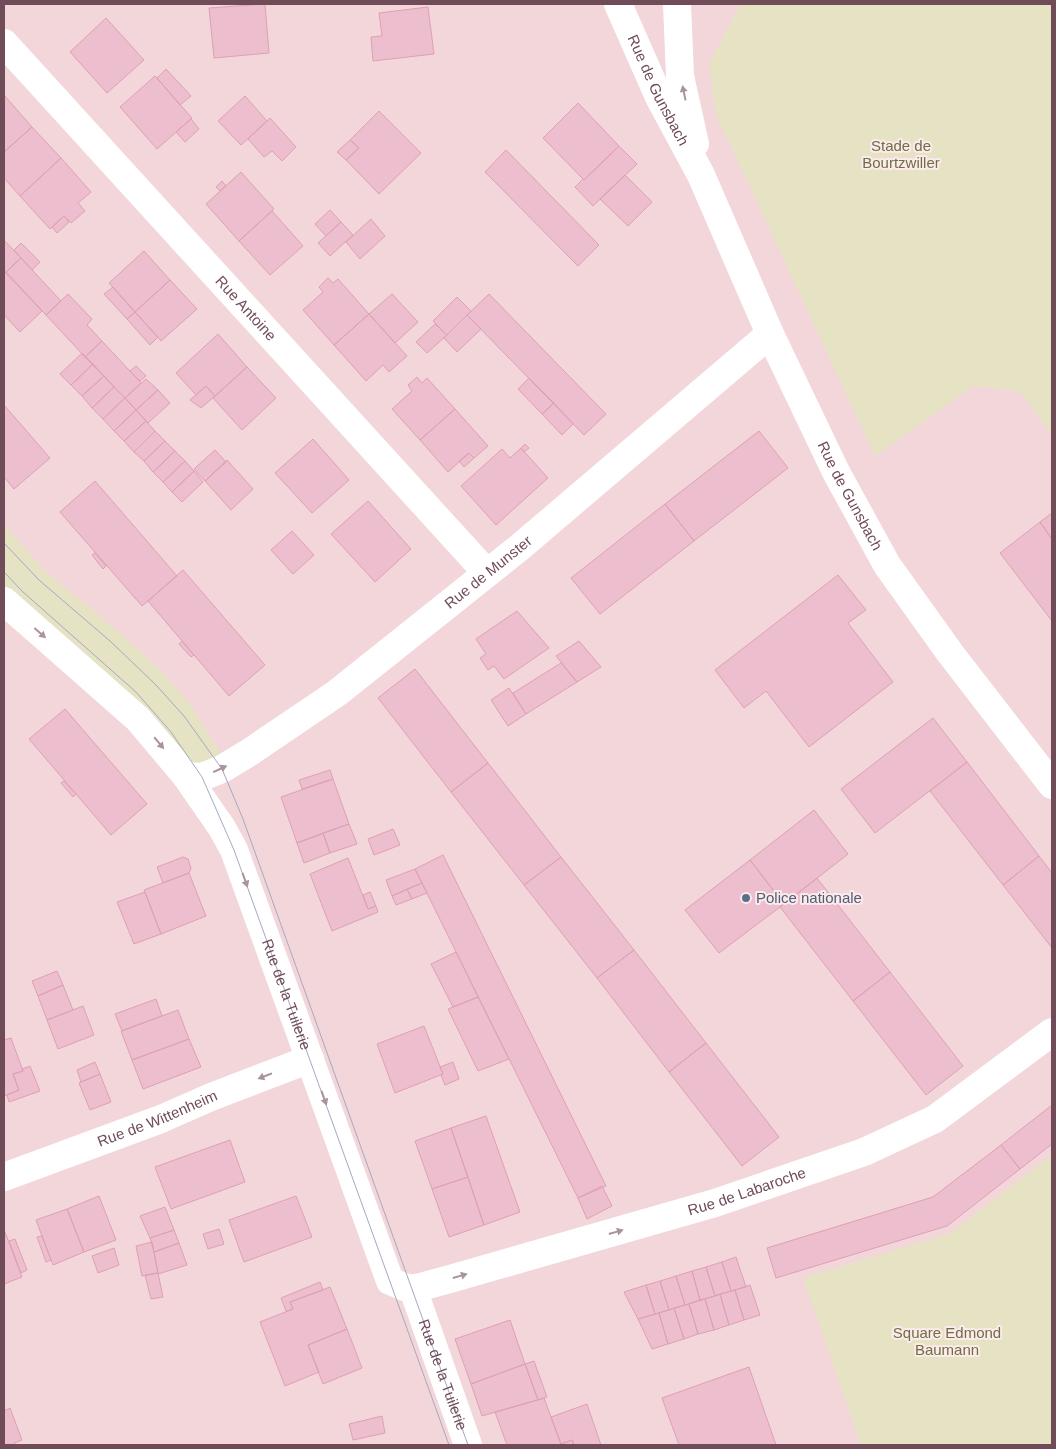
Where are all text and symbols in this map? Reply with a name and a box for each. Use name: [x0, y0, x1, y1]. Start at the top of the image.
street label: Rue de Gunsbach: [625, 32, 692, 148]
one-way arrow: [680, 86, 688, 101]
park label: Stade de Bourtzwiller: [862, 137, 940, 171]
street label: Rue Antoine: [212, 272, 280, 344]
street label: Rue de Gunsbach: [815, 438, 886, 553]
street label: Rue de Munster: [441, 532, 535, 612]
one-way arrow: [34, 627, 46, 639]
one-way arrow: [153, 737, 165, 749]
one-way arrow: [213, 765, 227, 773]
one-way arrow: [242, 872, 249, 887]
place label: Police nationale: [756, 889, 862, 906]
marker: Police nationale: [740, 892, 752, 904]
street label: Rue de la Tuilerie: [259, 936, 315, 1052]
one-way arrow: [258, 1073, 272, 1081]
street label: Rue de Wittenheim: [95, 1086, 220, 1150]
one-way arrow: [321, 1091, 328, 1106]
street label: Rue de Labaroche: [686, 1164, 808, 1218]
one-way arrow: [609, 1227, 624, 1235]
one-way arrow: [452, 1272, 467, 1280]
street label: Rue de la Tuilerie: [415, 1317, 471, 1432]
park label: Square Edmond Baumann: [893, 1324, 1001, 1358]

